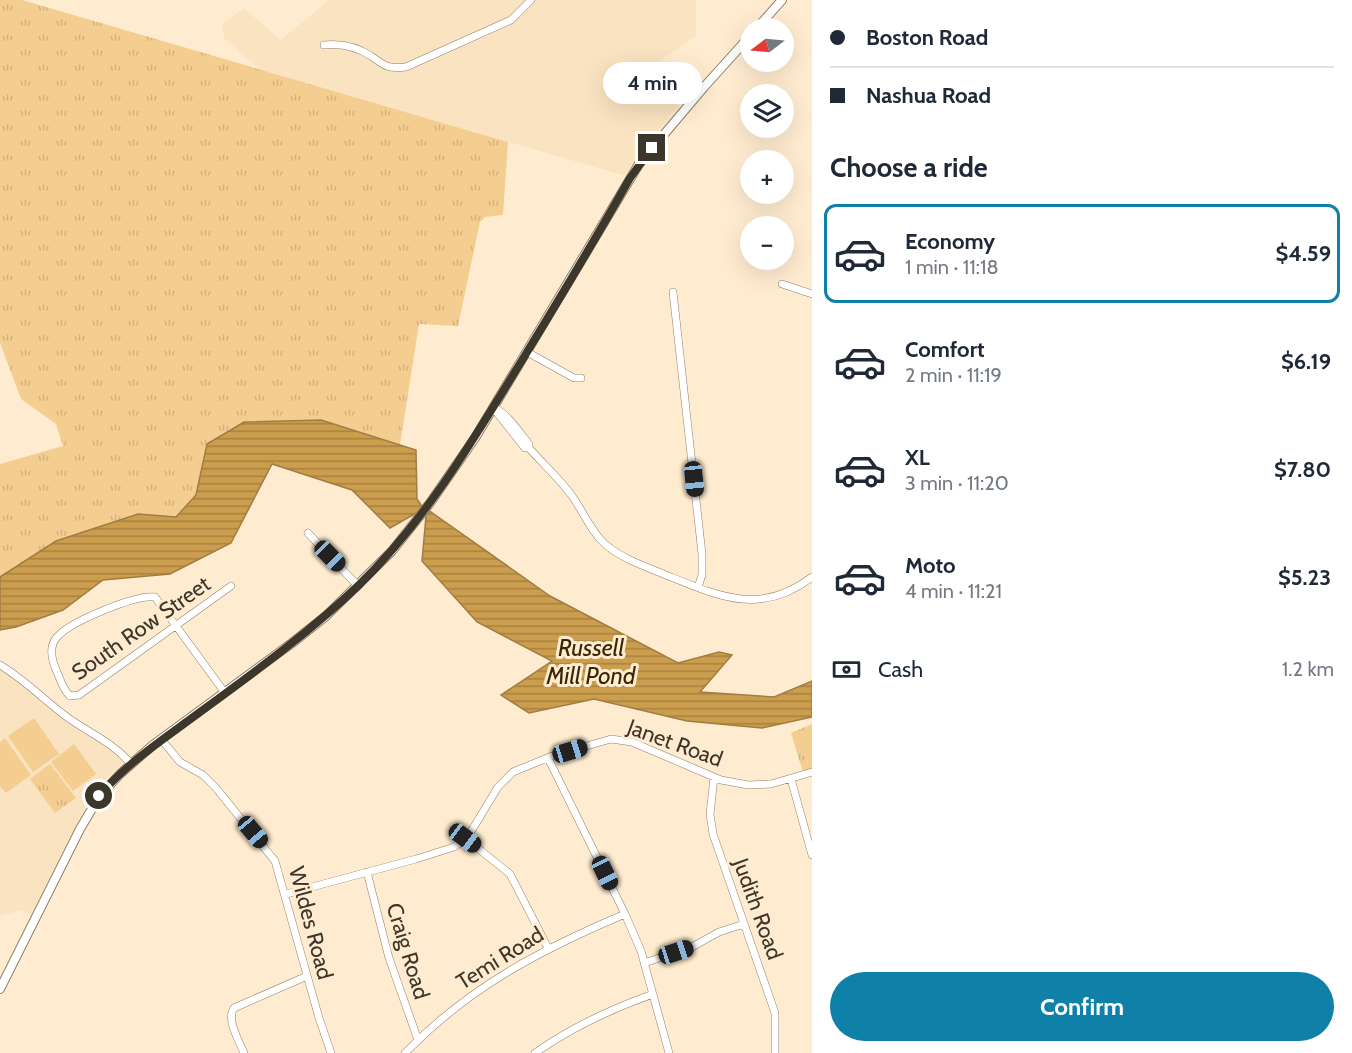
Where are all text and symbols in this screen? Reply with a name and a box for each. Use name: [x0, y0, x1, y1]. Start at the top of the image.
north arrow: [740, 18, 794, 72]
map controls: [740, 18, 794, 270]
text: Boston Road: [866, 24, 988, 51]
callout: 4 min: [602, 61, 702, 103]
text: 4 min: [627, 71, 678, 95]
text: Nashua Road: [866, 82, 991, 109]
button: layers: [740, 84, 794, 138]
route end: [638, 134, 665, 161]
button: +: [740, 150, 794, 204]
text: Choose a ride: [830, 151, 988, 184]
button: −: [740, 216, 794, 270]
icon: car: [833, 227, 887, 281]
text: Economy: [905, 228, 995, 255]
text: $4.59: [1276, 240, 1331, 267]
text: 1 min · 11:18: [905, 255, 999, 279]
icon: car: [833, 335, 887, 389]
text: Comfort: [905, 336, 984, 363]
text: $6.19: [1281, 348, 1331, 375]
text: 2 min · 11:19: [905, 363, 1002, 387]
icon: car: [833, 443, 887, 497]
text: XL: [905, 444, 930, 471]
text: $7.80: [1274, 456, 1331, 483]
car: [683, 460, 705, 498]
text: 3 min · 11:20: [905, 471, 1009, 495]
car: [311, 537, 349, 575]
icon: car: [833, 551, 887, 605]
text: Moto: [905, 552, 956, 579]
text: $5.23: [1278, 564, 1331, 591]
street label: South Row Street: [66, 570, 216, 686]
text: 4 min · 11:21: [905, 579, 1002, 603]
water label: Russell Mill Pond: [546, 633, 636, 690]
icon: cash: [830, 653, 863, 686]
text: Cash: [878, 656, 923, 683]
text: 1.2 km: [1282, 657, 1334, 681]
street label: Janet Road: [623, 713, 726, 773]
car: [550, 737, 590, 765]
route start: [85, 782, 112, 809]
car: [235, 812, 271, 852]
car: [445, 820, 485, 856]
car: [589, 853, 621, 893]
street label: Judith Road: [727, 854, 789, 963]
street label: Wildes Road: [283, 864, 339, 982]
street label: Craig Road: [381, 900, 435, 1002]
street label: Temi Road: [451, 921, 549, 995]
car: [656, 938, 696, 966]
button: Confirm: [830, 972, 1334, 1041]

